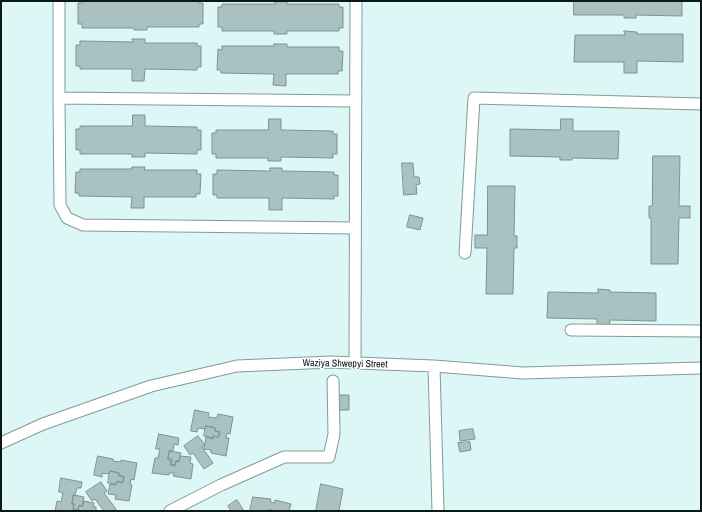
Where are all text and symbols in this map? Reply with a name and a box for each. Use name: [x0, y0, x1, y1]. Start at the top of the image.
street label: Waziya Shwepyi Street: [302, 357, 388, 371]

